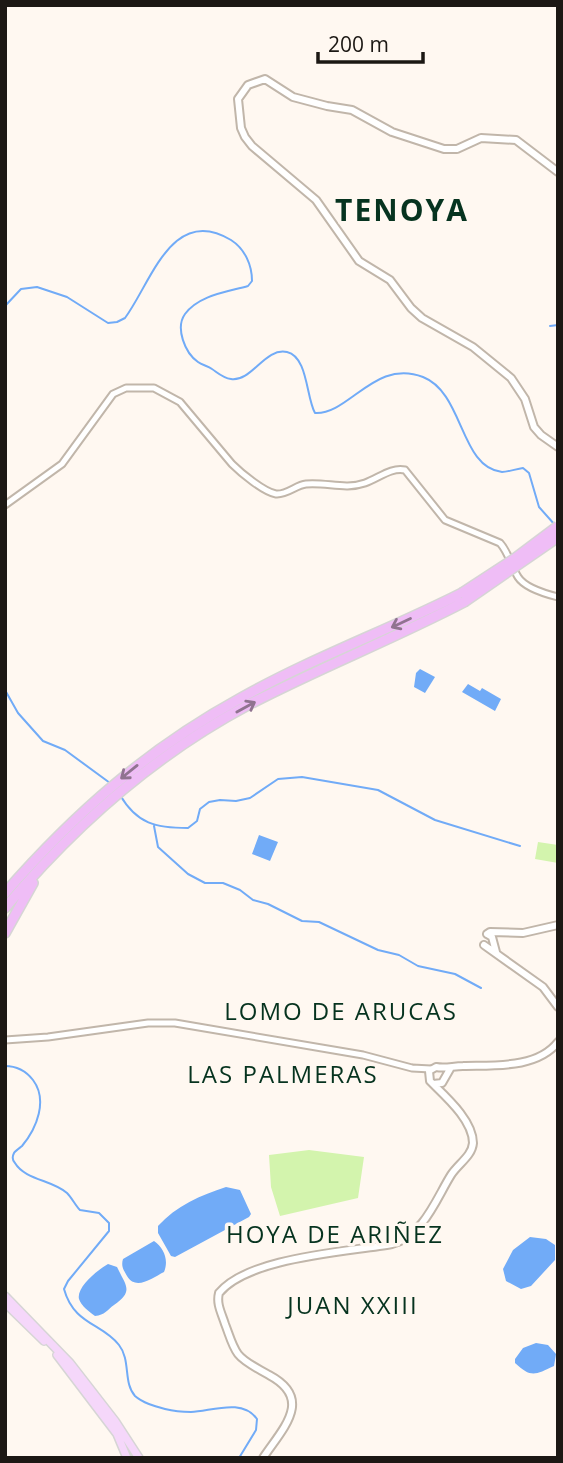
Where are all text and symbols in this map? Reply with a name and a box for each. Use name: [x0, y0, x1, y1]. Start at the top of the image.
scale bar: [318, 21, 423, 65]
text: 200 m: [328, 30, 389, 58]
district label: TENOYA: [335, 189, 469, 230]
one-way arrow: [391, 617, 412, 630]
one-way arrow: [236, 700, 256, 714]
one-way arrow: [120, 764, 138, 780]
district label: LOMO DE ARUCAS: [224, 994, 458, 1027]
district label: LAS PALMERAS: [187, 1057, 379, 1090]
district label: HOYA DE ARIÑEZ: [226, 1217, 444, 1250]
district label: JUAN XXIII: [285, 1288, 419, 1321]

